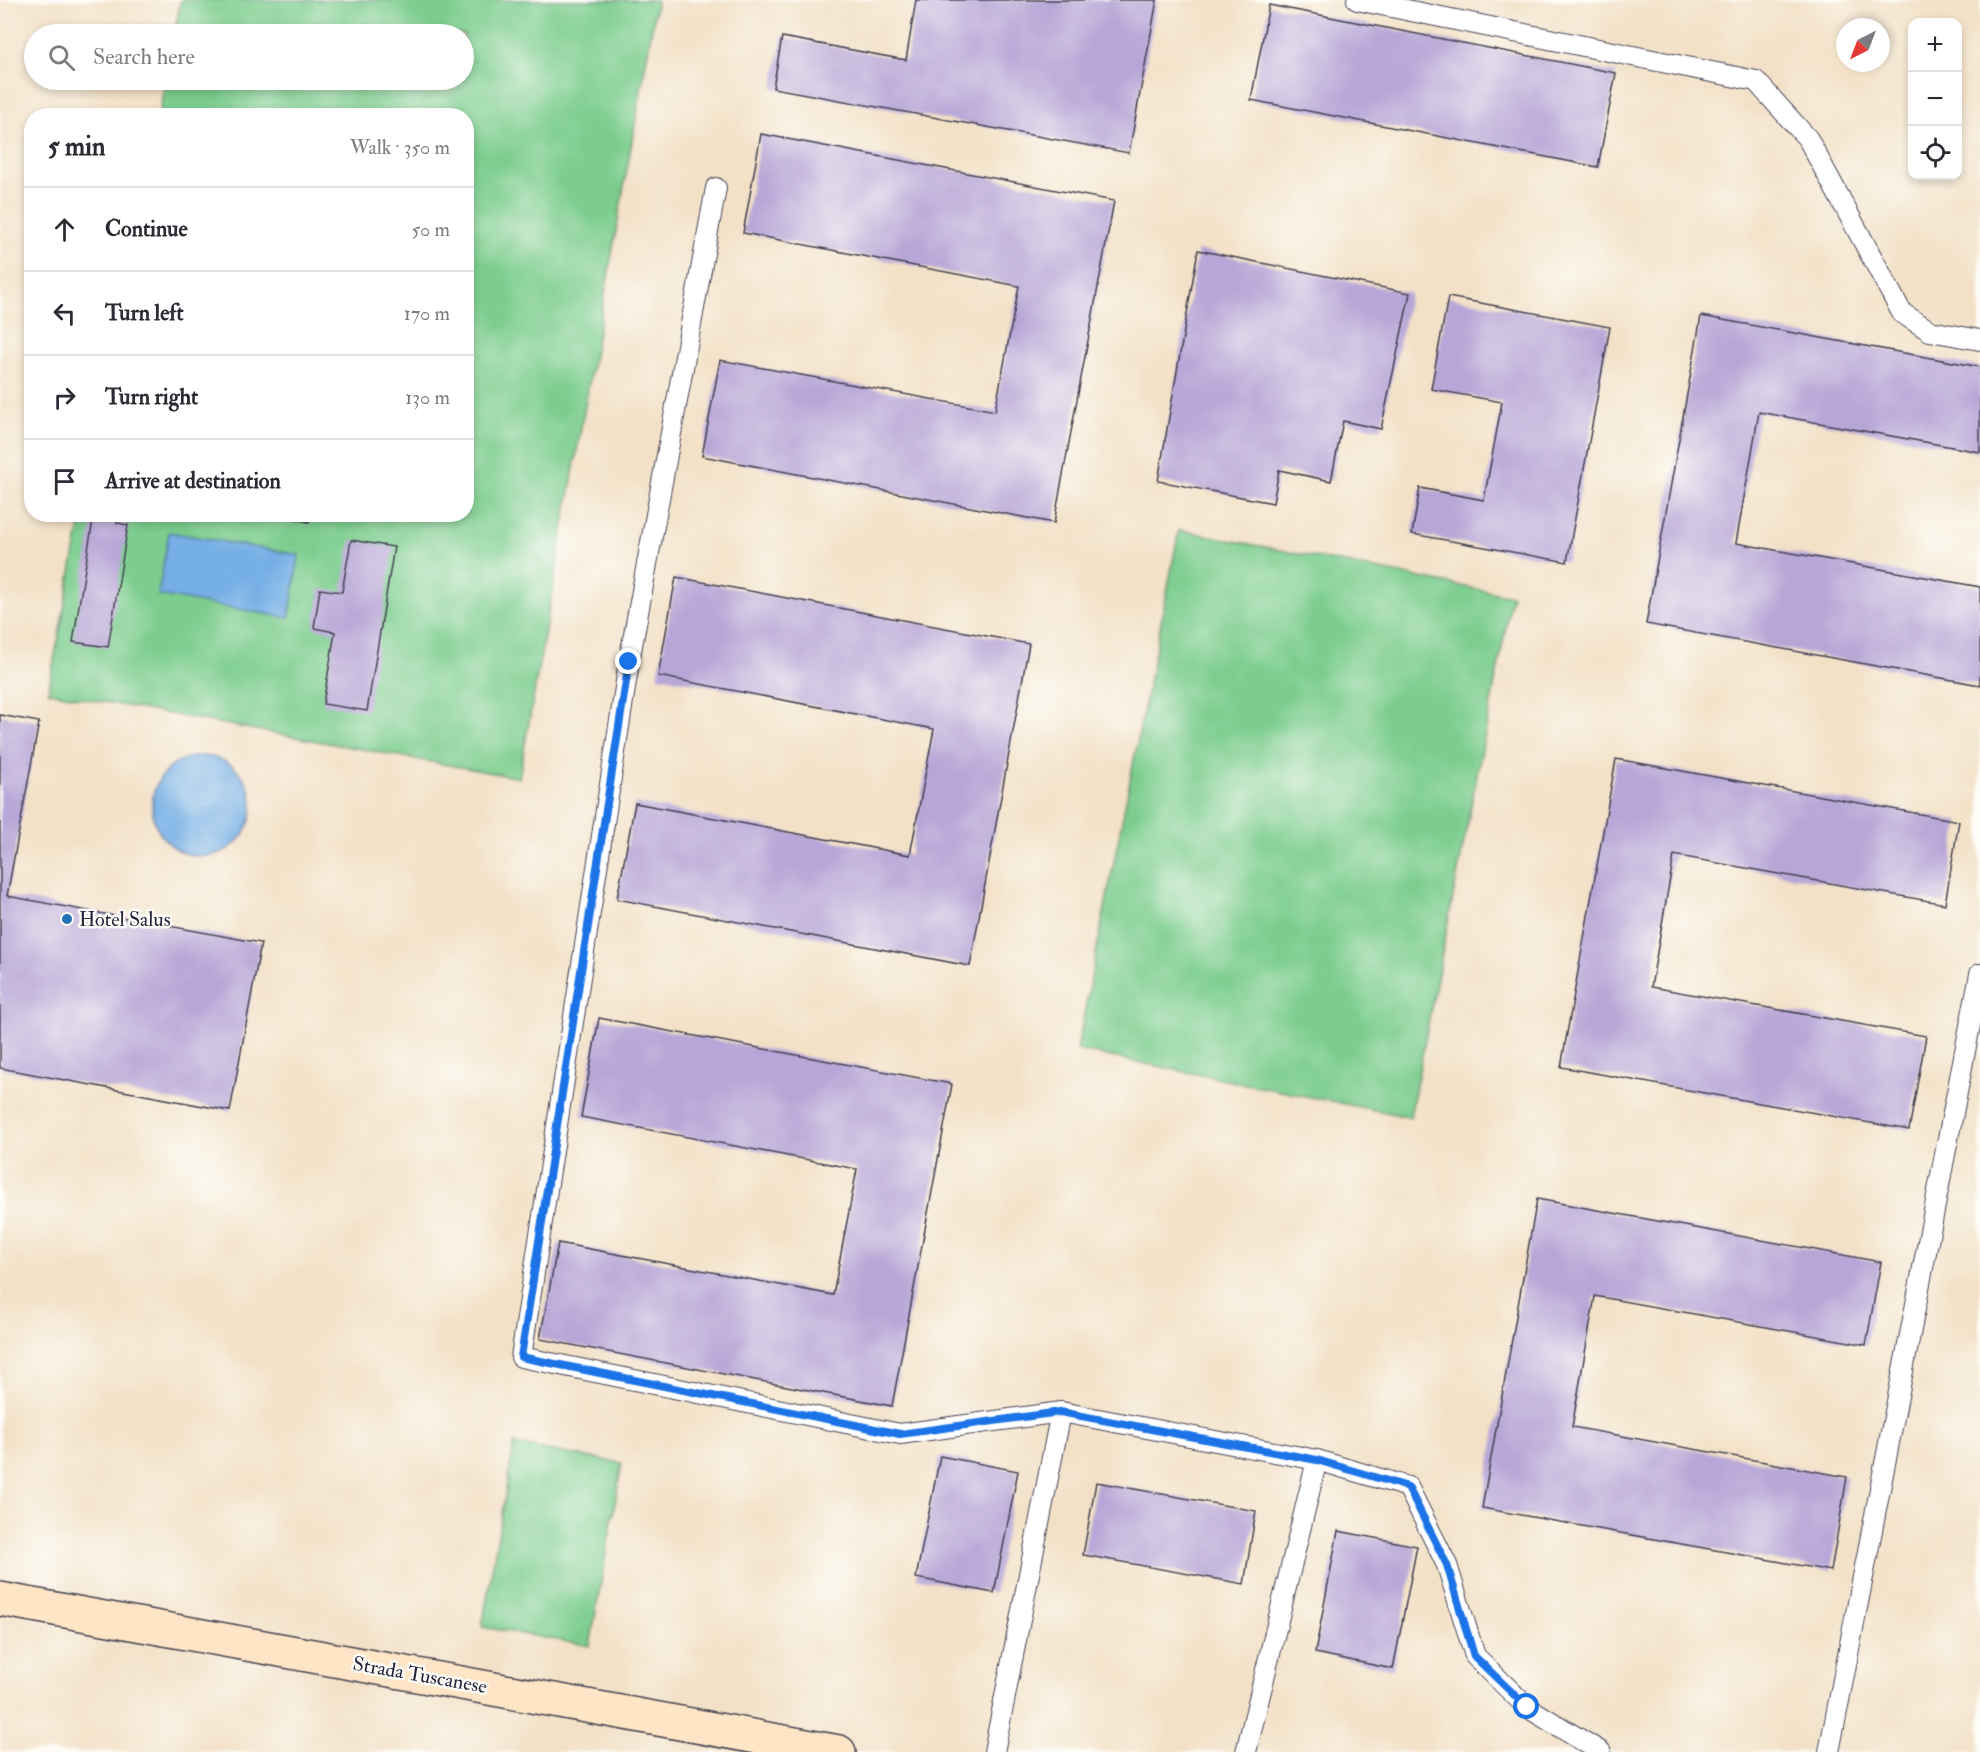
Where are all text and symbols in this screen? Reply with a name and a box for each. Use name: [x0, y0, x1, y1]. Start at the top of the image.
north arrow: [1836, 18, 1890, 72]
map controls: [1908, 18, 1962, 180]
button: +: [1908, 18, 1962, 72]
search box: [24, 24, 474, 90]
icon: search: [45, 41, 78, 74]
text: Search here: [93, 43, 195, 71]
button: −: [1908, 72, 1962, 126]
button: locate: [1908, 126, 1962, 180]
text: 5 min: [48, 131, 105, 163]
text: Walk · 350 m: [350, 135, 450, 160]
icon: ahead: [48, 213, 81, 246]
text: Continue: [105, 215, 188, 243]
text: 50 m: [411, 217, 450, 242]
icon: left: [48, 297, 81, 330]
text: Turn left: [105, 299, 184, 327]
text: 170 m: [404, 301, 450, 326]
icon: right: [48, 381, 81, 414]
text: Turn right: [105, 383, 198, 411]
text: 130 m: [405, 385, 450, 410]
icon: arrive: [48, 465, 81, 498]
text: Arrive at destination: [105, 467, 281, 495]
route end: [615, 648, 641, 674]
place label: Hotel Salus: [79, 907, 171, 932]
marker: Hotel Salus: [60, 912, 74, 926]
street label: Strada Tuscanese: [351, 1651, 489, 1699]
route start: [1513, 1693, 1539, 1719]

